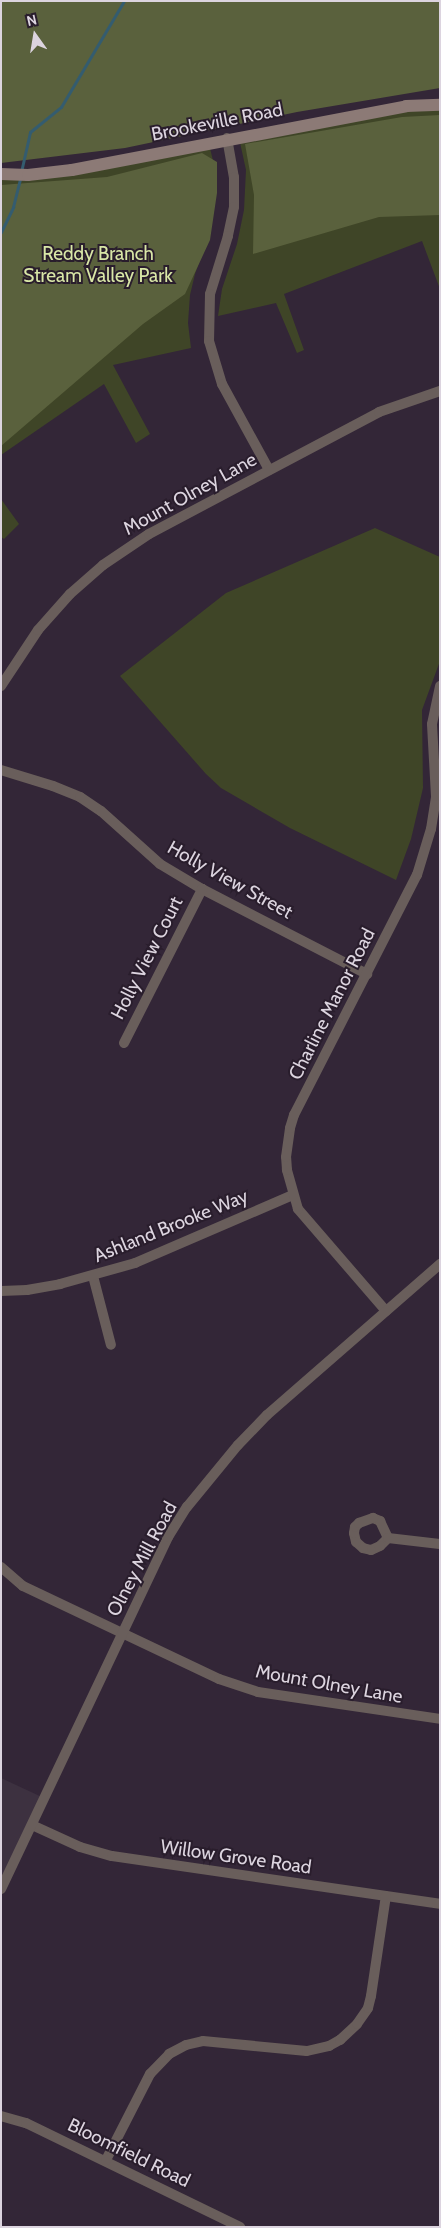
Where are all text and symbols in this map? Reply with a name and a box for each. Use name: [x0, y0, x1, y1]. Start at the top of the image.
north arrow: [10, 10, 60, 60]
text: N: [25, 11, 38, 30]
street label: Brookeville Road: [149, 98, 285, 146]
park label: Reddy Branch Stream Valley Park: [23, 243, 173, 287]
street label: Mount Olney Lane: [119, 448, 261, 540]
street label: Holly View Street: [164, 836, 296, 924]
street label: Holly View Court: [106, 893, 188, 1023]
street label: Charline Manor Road: [284, 924, 380, 1084]
street label: Ashland Brooke Way: [90, 1185, 252, 1267]
street label: Olney Mill Road: [102, 1498, 182, 1620]
street label: Mount Olney Lane: [254, 1660, 404, 1708]
street label: Willow Grove Road: [159, 1835, 313, 1879]
street label: Bloomfield Road: [64, 2113, 194, 2193]

